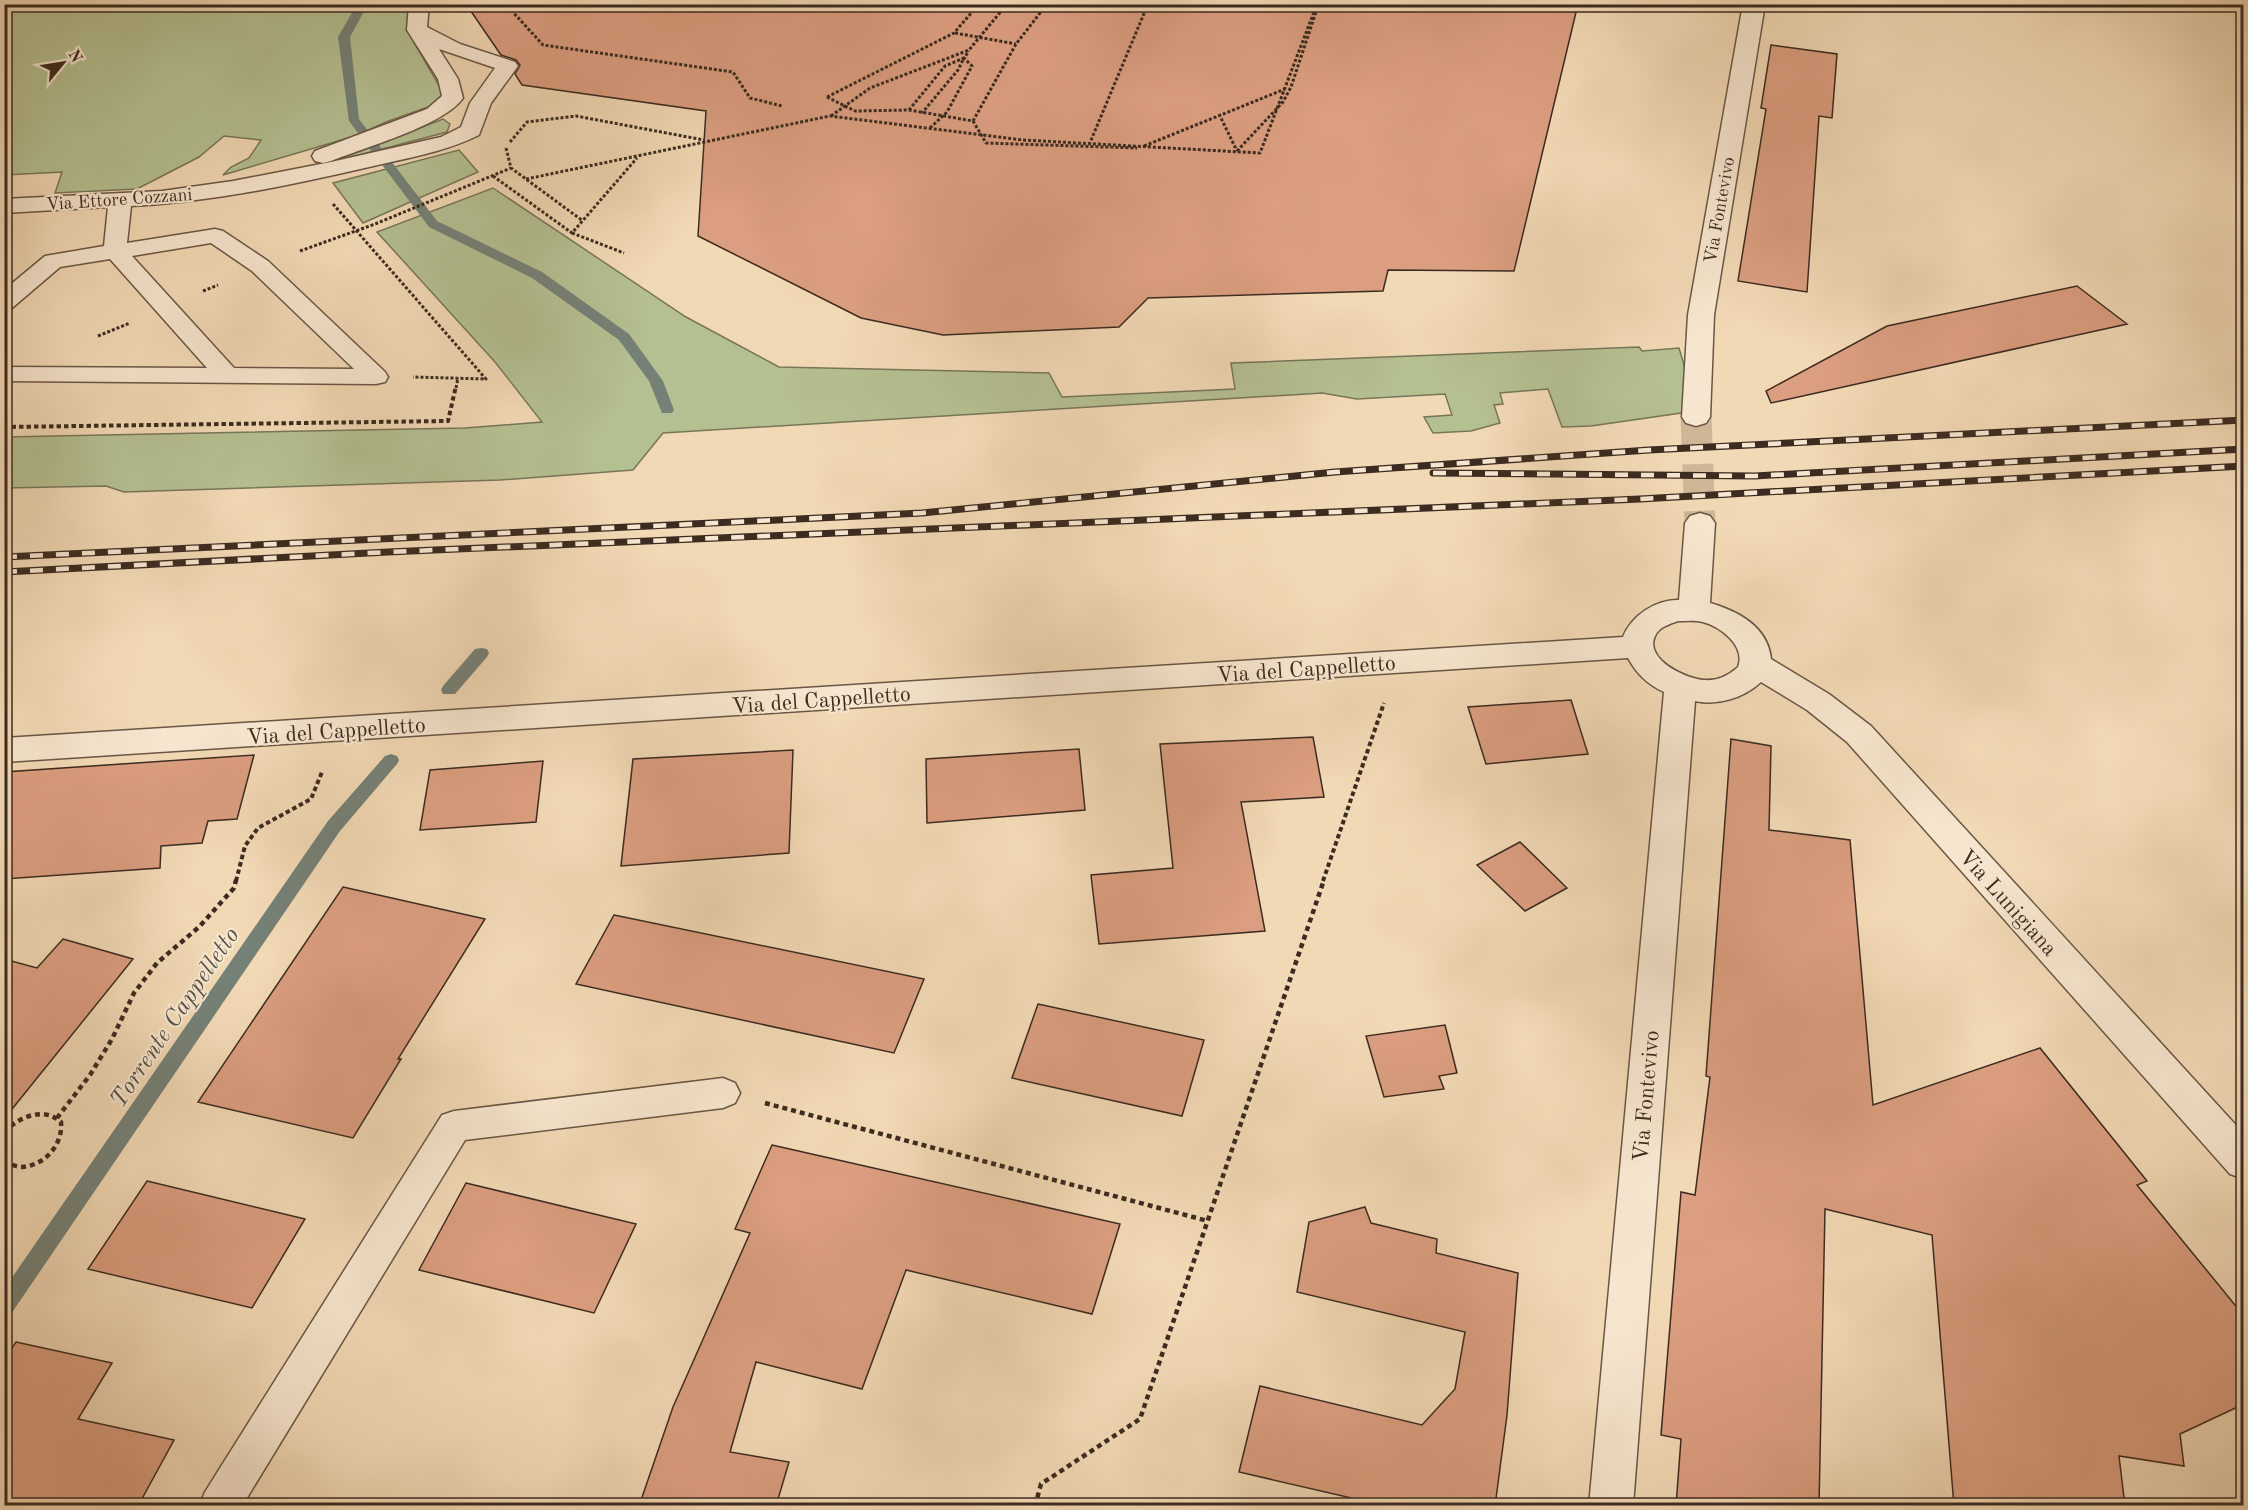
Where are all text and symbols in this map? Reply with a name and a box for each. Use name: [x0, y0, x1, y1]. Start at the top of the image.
north arrow: [33, 33, 93, 93]
text: N: [64, 47, 85, 66]
street label: Via Fontevivo: [1702, 155, 1738, 265]
street label: Via Ettore Cozzani: [45, 186, 193, 214]
street label: Via del Cappelletto: [1216, 653, 1396, 687]
street label: Via del Cappelletto: [731, 684, 911, 718]
street label: Via del Cappelletto: [246, 715, 426, 749]
street label: Via Lunigiana: [1954, 846, 2061, 961]
water label: Torrente Cappelletto: [107, 924, 245, 1112]
street label: Via Fontevivo: [1630, 1029, 1664, 1163]

